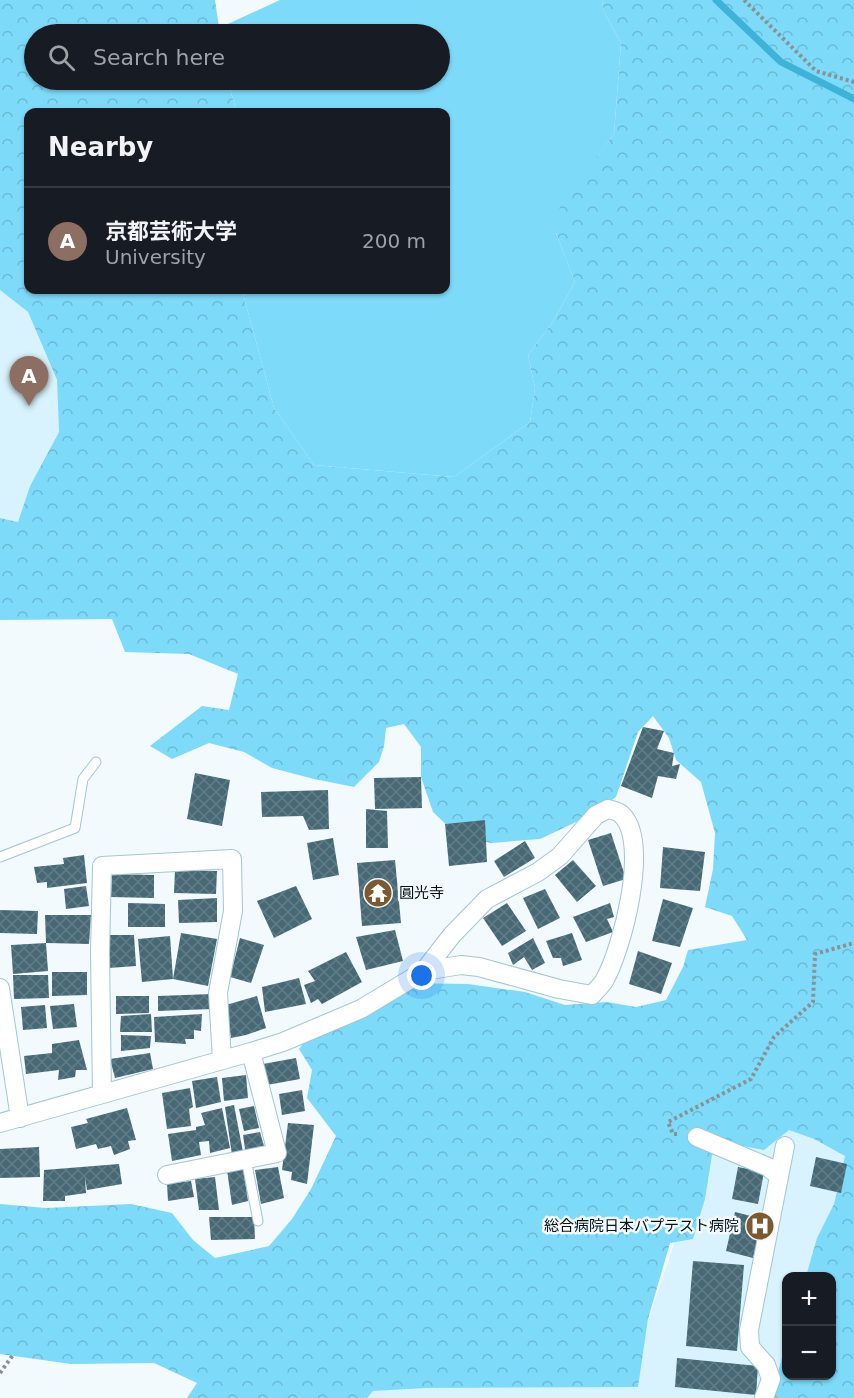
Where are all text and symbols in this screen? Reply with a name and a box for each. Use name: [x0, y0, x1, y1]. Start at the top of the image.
search box: [24, 24, 450, 90]
icon: search: [45, 41, 78, 74]
text: Search here: [93, 45, 225, 70]
text: Nearby: [48, 132, 153, 162]
text: 京都芸術大学: [105, 219, 237, 244]
text: A: [60, 229, 75, 253]
text: 200 m: [362, 229, 426, 253]
text: University: [105, 245, 206, 269]
pin: A: [9, 356, 48, 406]
temple icon: 圓光寺: [362, 877, 394, 909]
place label: 圓光寺: [399, 884, 444, 902]
your location: [407, 961, 436, 990]
hospital icon: 総合病院日本バプテスト病院: [744, 1210, 776, 1242]
place label: 総合病院日本バプテスト病院: [544, 1217, 739, 1235]
map controls: [782, 1272, 836, 1380]
button: +: [782, 1272, 836, 1326]
button: −: [782, 1326, 836, 1380]

